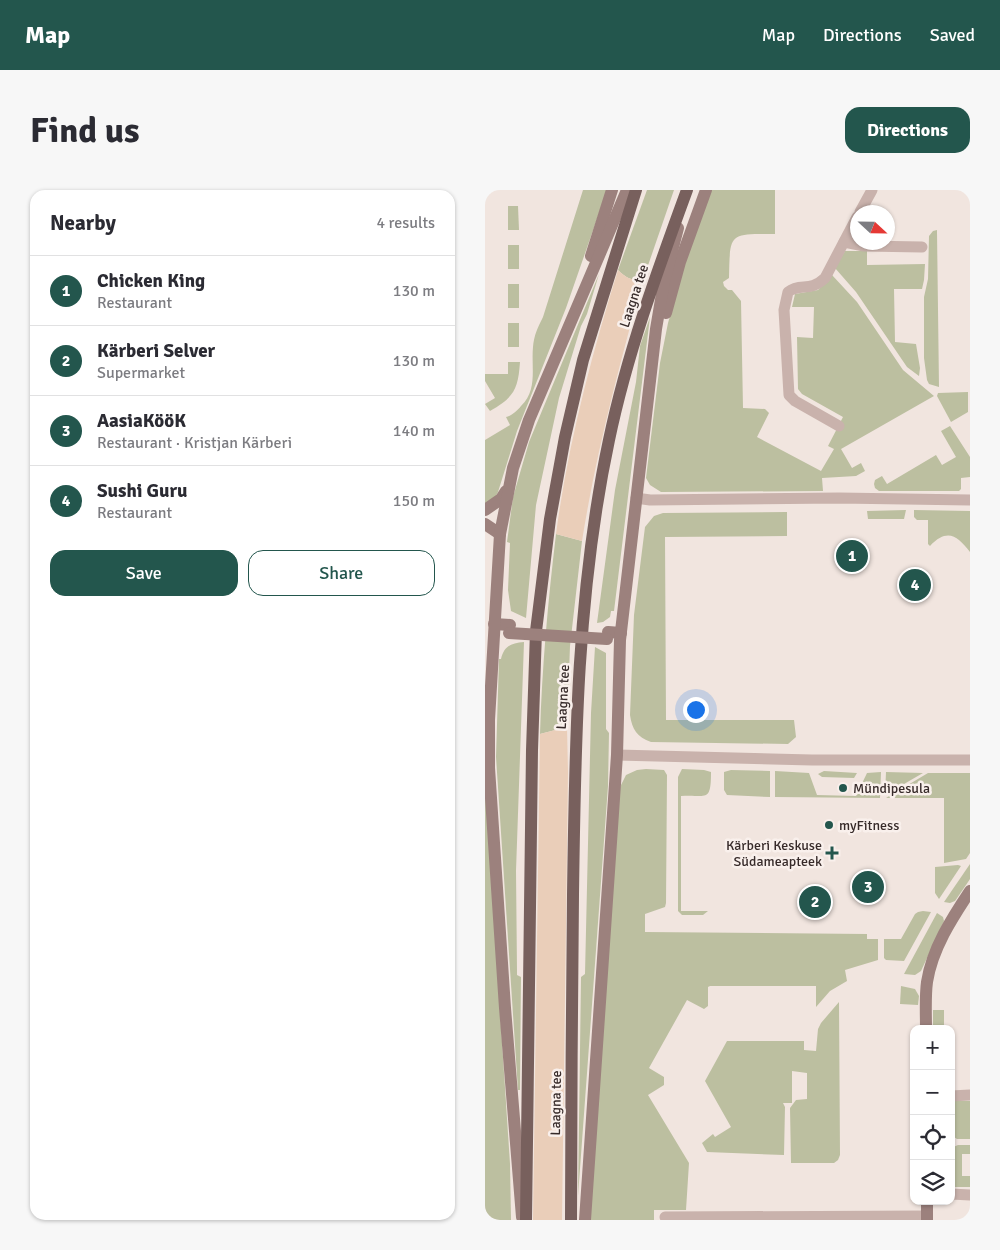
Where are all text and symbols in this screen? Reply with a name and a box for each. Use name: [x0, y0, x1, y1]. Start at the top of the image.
text: Map: [25, 20, 70, 50]
text: Map: [762, 24, 795, 46]
text: Directions: [823, 24, 902, 46]
text: Saved: [930, 24, 975, 46]
button: Directions: [845, 107, 970, 153]
text: Find us: [30, 109, 140, 152]
north arrow: [850, 205, 895, 250]
text: Nearby: [50, 210, 116, 236]
text: 4 results: [376, 213, 435, 233]
street label: Laagna tee: [616, 262, 652, 330]
text: Chicken King: [97, 269, 205, 293]
text: 1: [62, 281, 70, 301]
text: 130 m: [393, 281, 435, 301]
text: Restaurant: [97, 293, 172, 313]
text: Kärberi Selver: [97, 339, 215, 363]
text: 2: [62, 351, 70, 371]
text: 130 m: [393, 351, 435, 371]
text: Supermarket: [97, 363, 185, 383]
text: AasiaKööK: [97, 409, 186, 433]
text: 3: [62, 421, 70, 441]
text: 140 m: [393, 421, 435, 441]
text: Restaurant · Kristjan Kärberi: [97, 433, 292, 453]
text: Sushi Guru: [97, 479, 187, 503]
text: 4: [62, 491, 70, 511]
text: 150 m: [393, 491, 435, 511]
text: Restaurant: [97, 503, 172, 523]
pin: 1: [836, 537, 868, 575]
button: Save: [50, 550, 238, 596]
button: Share: [248, 550, 435, 596]
pin: 4: [899, 566, 931, 604]
street label: Laagna tee: [553, 664, 573, 730]
your location: [683, 697, 709, 723]
place label: Mündipesula: [853, 780, 930, 797]
marker: Mündipesula: [837, 782, 849, 794]
place label: myFitness: [839, 817, 899, 834]
marker: myFitness: [823, 819, 835, 831]
place label: Kärberi Keskuse Südameapteek: [726, 837, 822, 870]
marker: Kärberi Keskuse Südameapteek: [826, 847, 838, 859]
pin: 3: [852, 868, 884, 906]
pin: 2: [799, 883, 831, 921]
map controls: [910, 1025, 955, 1205]
button: +: [910, 1025, 955, 1070]
street label: Laagna tee: [547, 1070, 565, 1136]
button: −: [910, 1070, 955, 1115]
button: locate: [910, 1115, 955, 1160]
button: layers: [910, 1160, 955, 1205]

